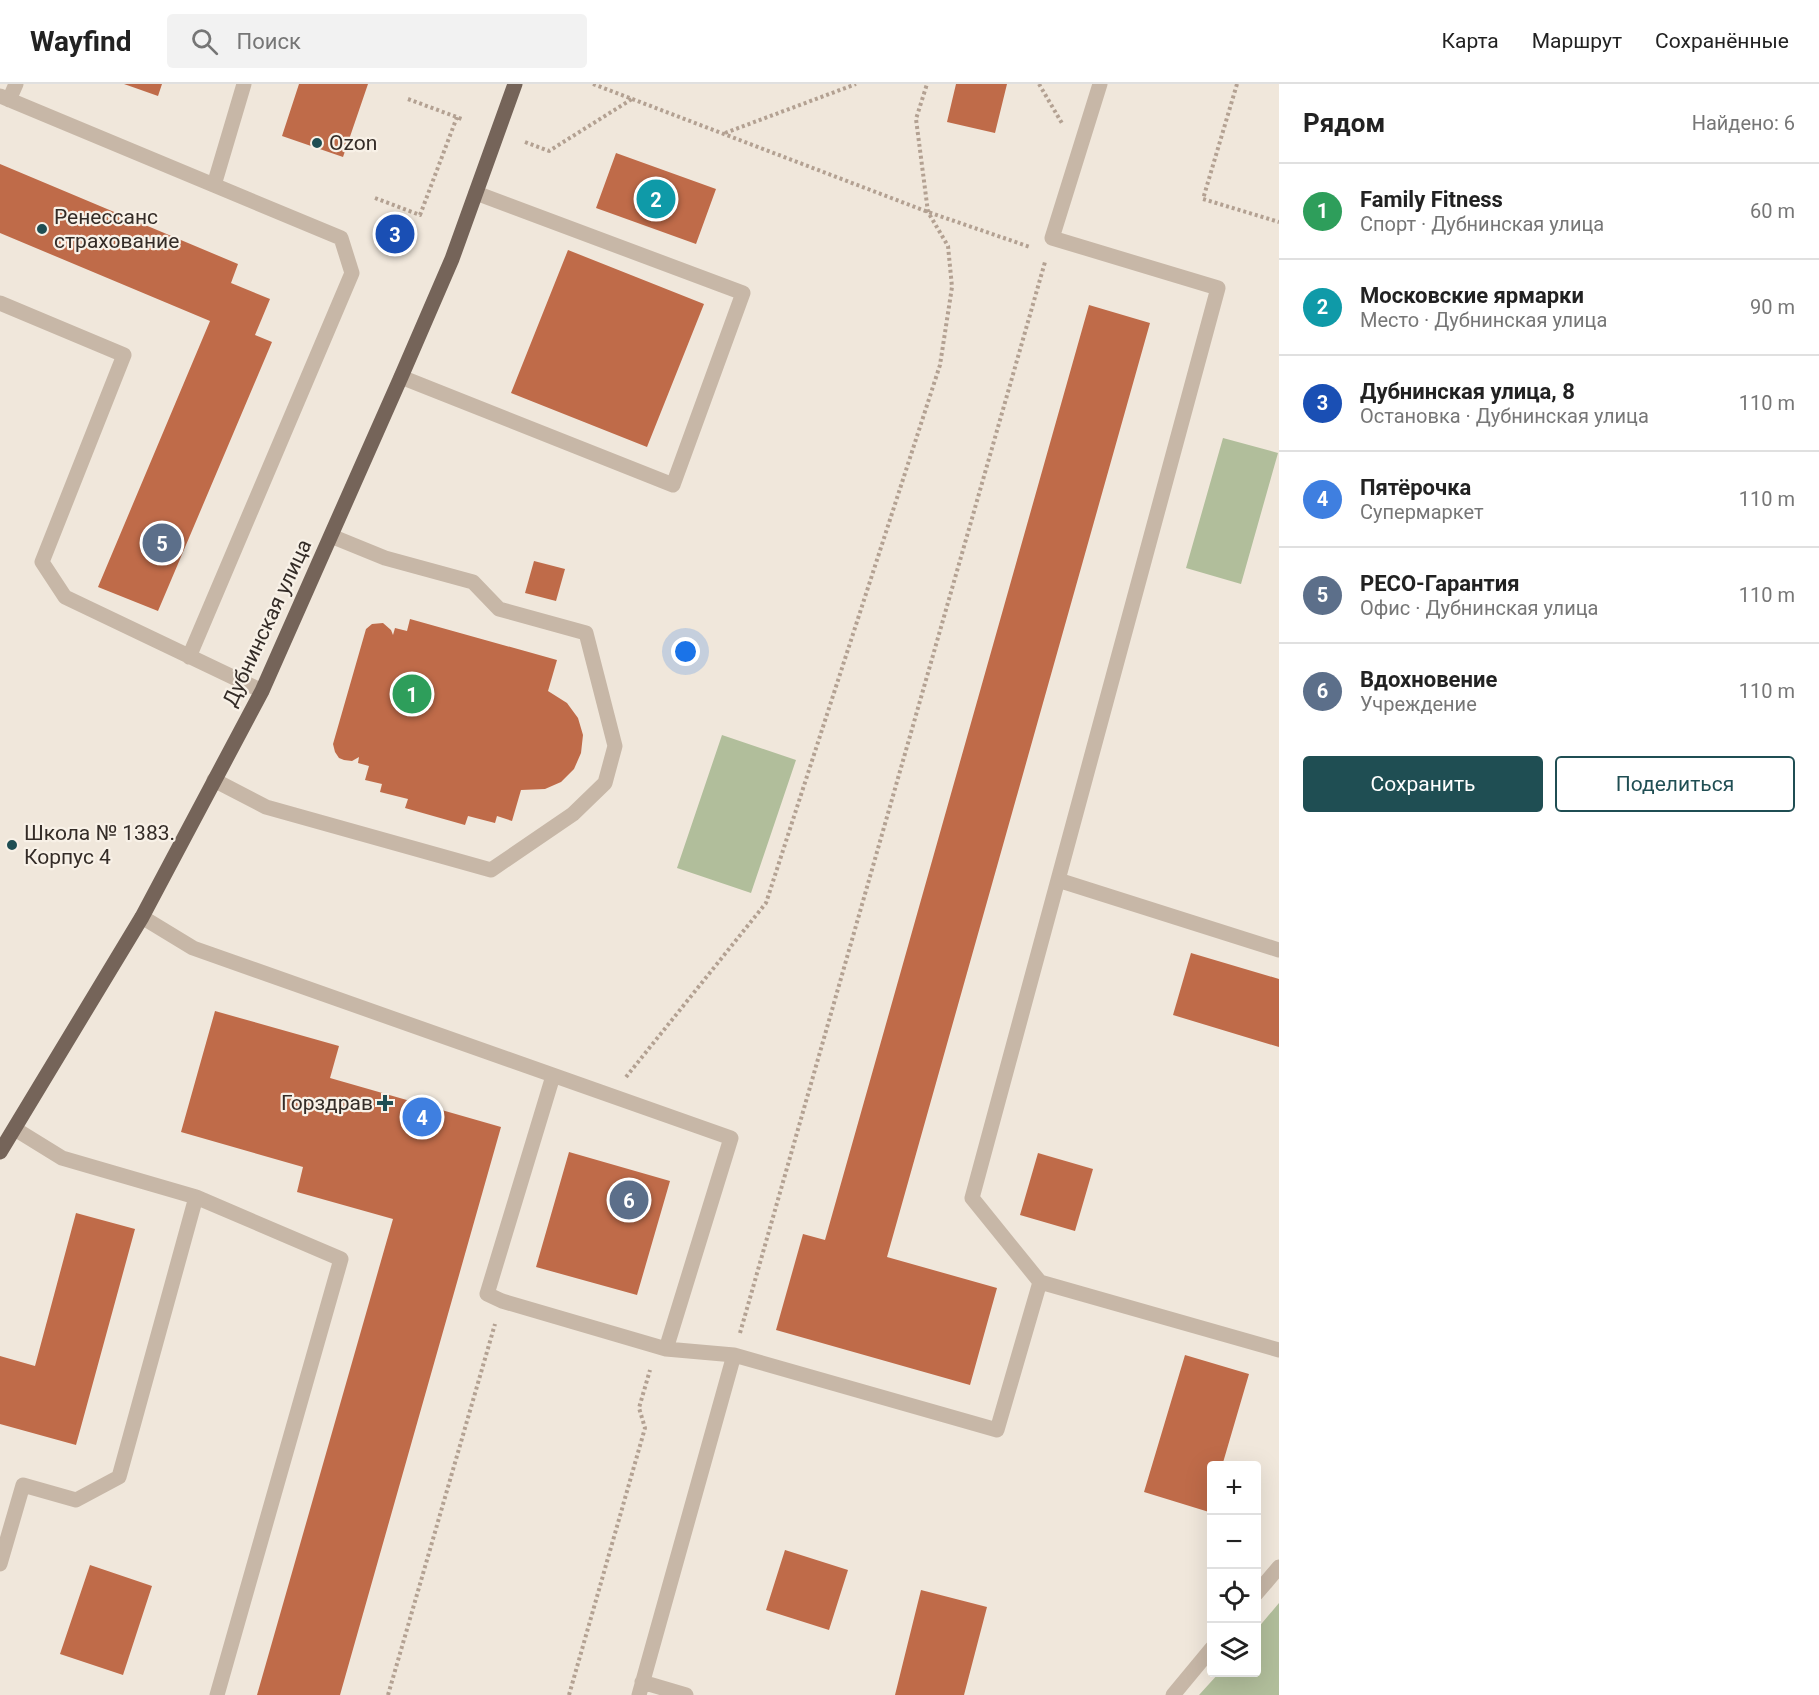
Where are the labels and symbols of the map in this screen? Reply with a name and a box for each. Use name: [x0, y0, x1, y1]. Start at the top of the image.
place label: Ozon: [329, 131, 377, 155]
marker: Ozon: [310, 136, 324, 150]
pin: 2: [636, 176, 676, 222]
place label: Ренессанс страхование: [54, 205, 179, 253]
pin: 3: [376, 212, 414, 256]
marker: Ренессанс страхование: [35, 222, 49, 236]
pin: 5: [142, 520, 182, 566]
street label: Дубнинская улица: [218, 536, 316, 710]
your location: [671, 637, 700, 666]
pin: 1: [392, 672, 432, 716]
place label: Школа № 1383. Корпус 4: [24, 821, 175, 869]
marker: Школа № 1383. Корпус 4: [5, 838, 19, 852]
place label: Горздрав: [281, 1091, 373, 1115]
pin: 4: [402, 1094, 442, 1140]
marker: Горздрав: [378, 1096, 392, 1110]
pin: 6: [610, 1178, 648, 1222]

